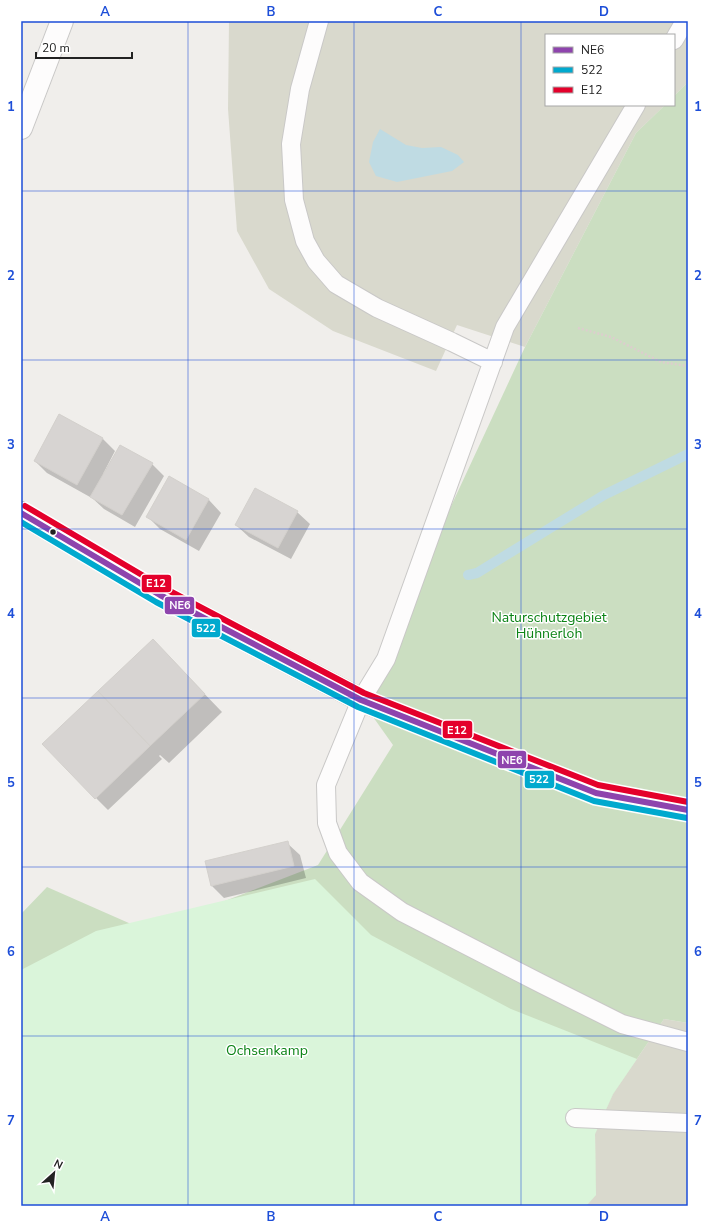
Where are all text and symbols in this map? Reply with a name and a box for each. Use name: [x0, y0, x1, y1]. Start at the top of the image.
text: A: [100, 3, 110, 21]
text: B: [267, 3, 276, 21]
text: C: [434, 3, 443, 21]
text: D: [599, 3, 609, 21]
scale bar: [36, 34, 132, 60]
legend: [545, 34, 675, 106]
text: 20 m: [42, 40, 70, 56]
text: NE6: [581, 42, 604, 58]
text: 522: [581, 62, 603, 78]
text: E12: [581, 82, 602, 98]
text: 1: [7, 98, 15, 116]
text: 1: [694, 98, 702, 116]
text: 2: [7, 267, 15, 285]
text: 2: [694, 267, 702, 285]
text: 3: [7, 436, 15, 454]
text: 3: [694, 436, 702, 454]
unlabelled marker: [48, 527, 58, 537]
line badge: E12: [141, 574, 172, 593]
text: E12: [146, 576, 166, 591]
line badge: NE6: [164, 596, 195, 615]
text: NE6: [169, 598, 191, 613]
text: 4: [7, 605, 15, 623]
text: 4: [694, 605, 702, 623]
park label: Naturschutzgebiet Hühnerloh: [491, 608, 607, 643]
line badge: 522: [191, 618, 221, 638]
text: 522: [196, 621, 216, 636]
line badge: E12: [442, 720, 473, 739]
text: E12: [447, 723, 467, 738]
line badge: NE6: [497, 750, 527, 769]
text: NE6: [501, 753, 523, 768]
line badge: 522: [524, 770, 555, 789]
text: 522: [529, 772, 549, 787]
text: 5: [7, 774, 15, 792]
text: 5: [694, 774, 702, 792]
text: 6: [7, 943, 15, 961]
text: 6: [694, 943, 702, 961]
park label: Ochsenkamp: [226, 1041, 308, 1060]
text: 7: [7, 1112, 15, 1130]
text: 7: [694, 1112, 702, 1130]
north arrow: [34, 1153, 74, 1193]
text: N: [51, 1156, 65, 1173]
text: A: [100, 1208, 110, 1226]
text: B: [267, 1208, 276, 1226]
text: C: [434, 1208, 443, 1226]
text: D: [599, 1208, 609, 1226]

